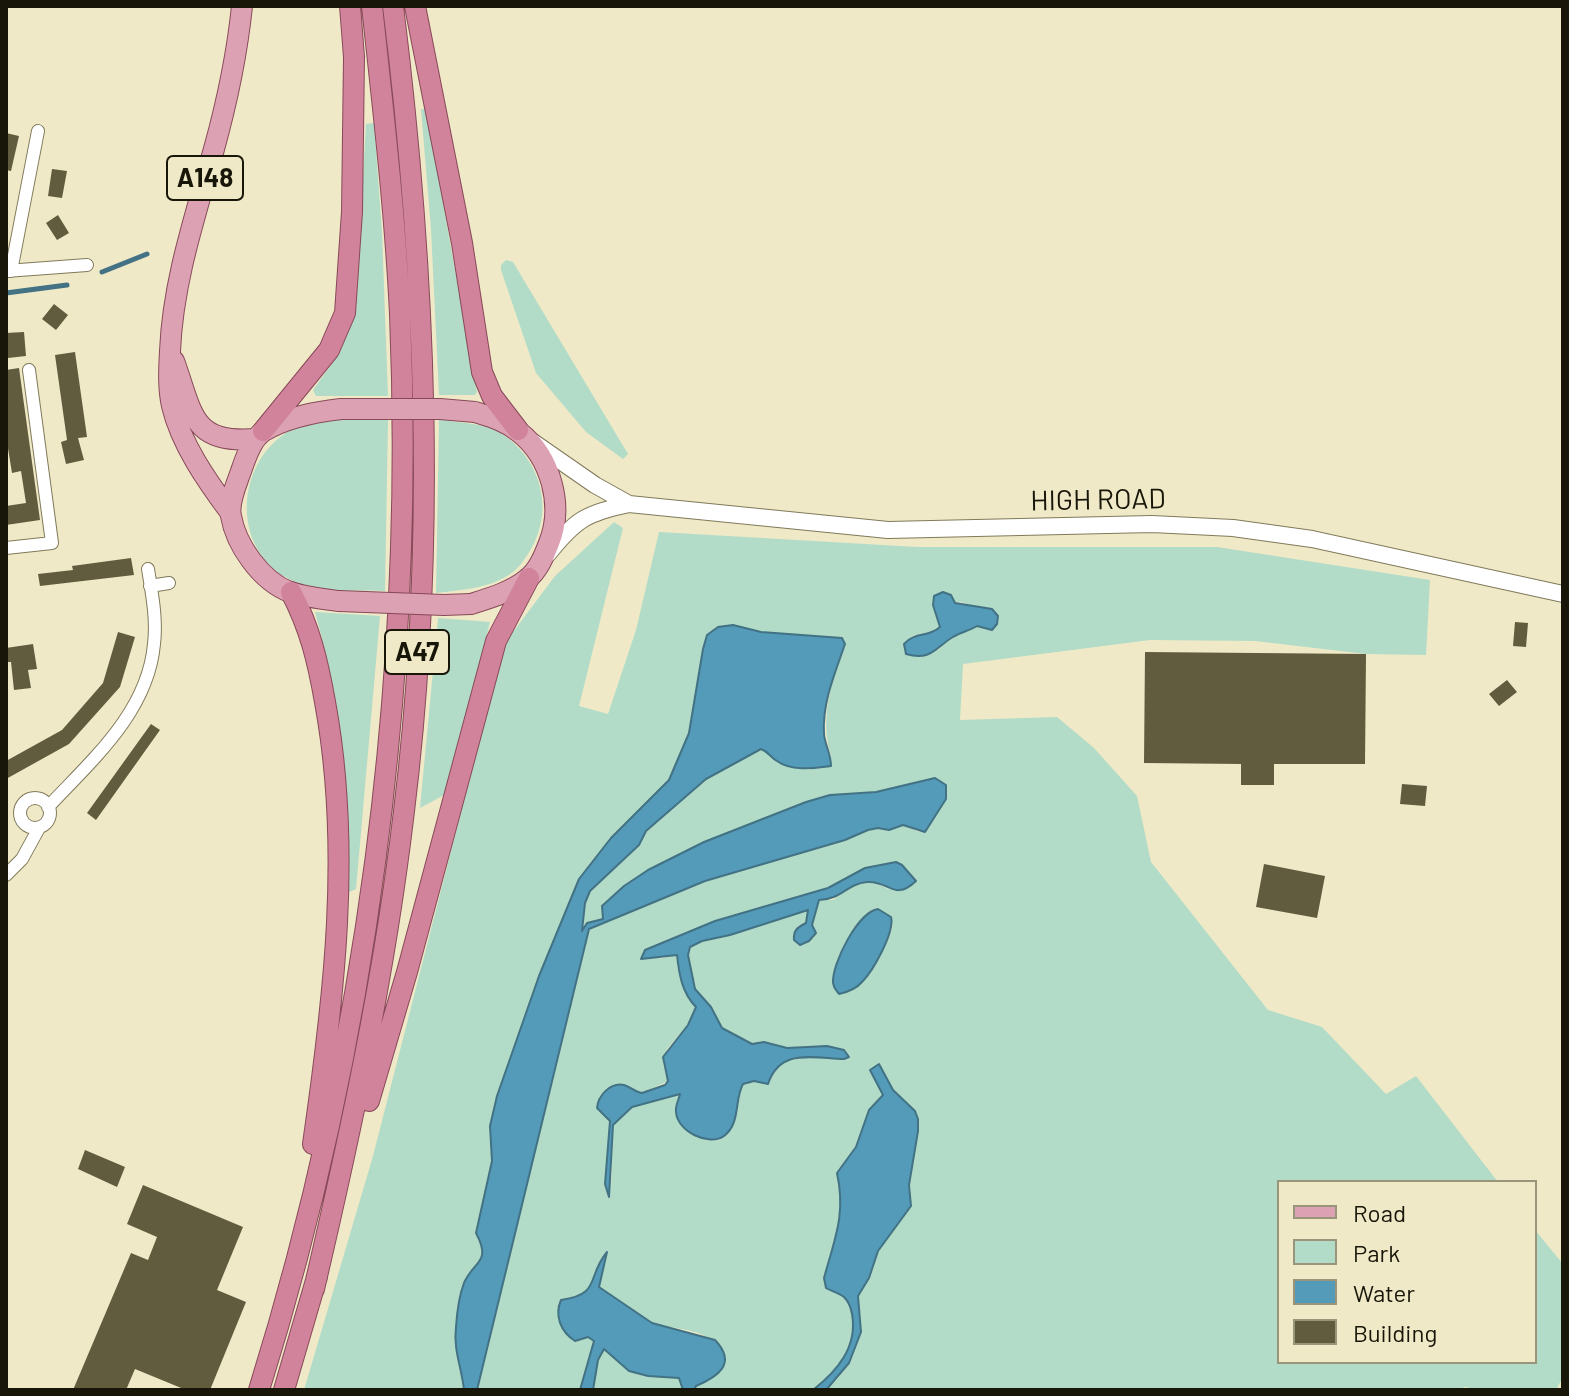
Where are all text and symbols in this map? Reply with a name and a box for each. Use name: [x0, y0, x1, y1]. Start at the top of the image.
road number: A148: [167, 156, 243, 200]
street label: HIGH ROAD: [1030, 482, 1166, 518]
road number: A47: [385, 630, 449, 674]
legend: [1277, 1180, 1537, 1364]
text: Road: [1353, 1198, 1406, 1227]
text: Park: [1353, 1238, 1400, 1267]
text: Water: [1353, 1278, 1415, 1307]
text: Building: [1353, 1318, 1437, 1347]

